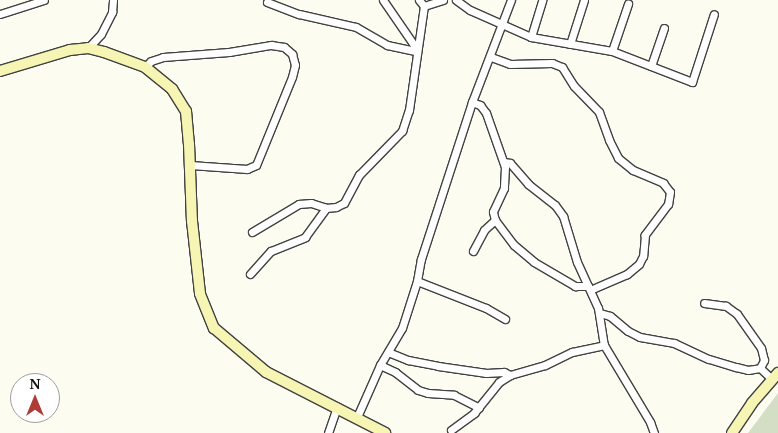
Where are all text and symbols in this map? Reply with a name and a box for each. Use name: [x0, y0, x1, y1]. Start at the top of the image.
north arrow: [10, 373, 60, 423]
text: N: [29, 374, 41, 393]

